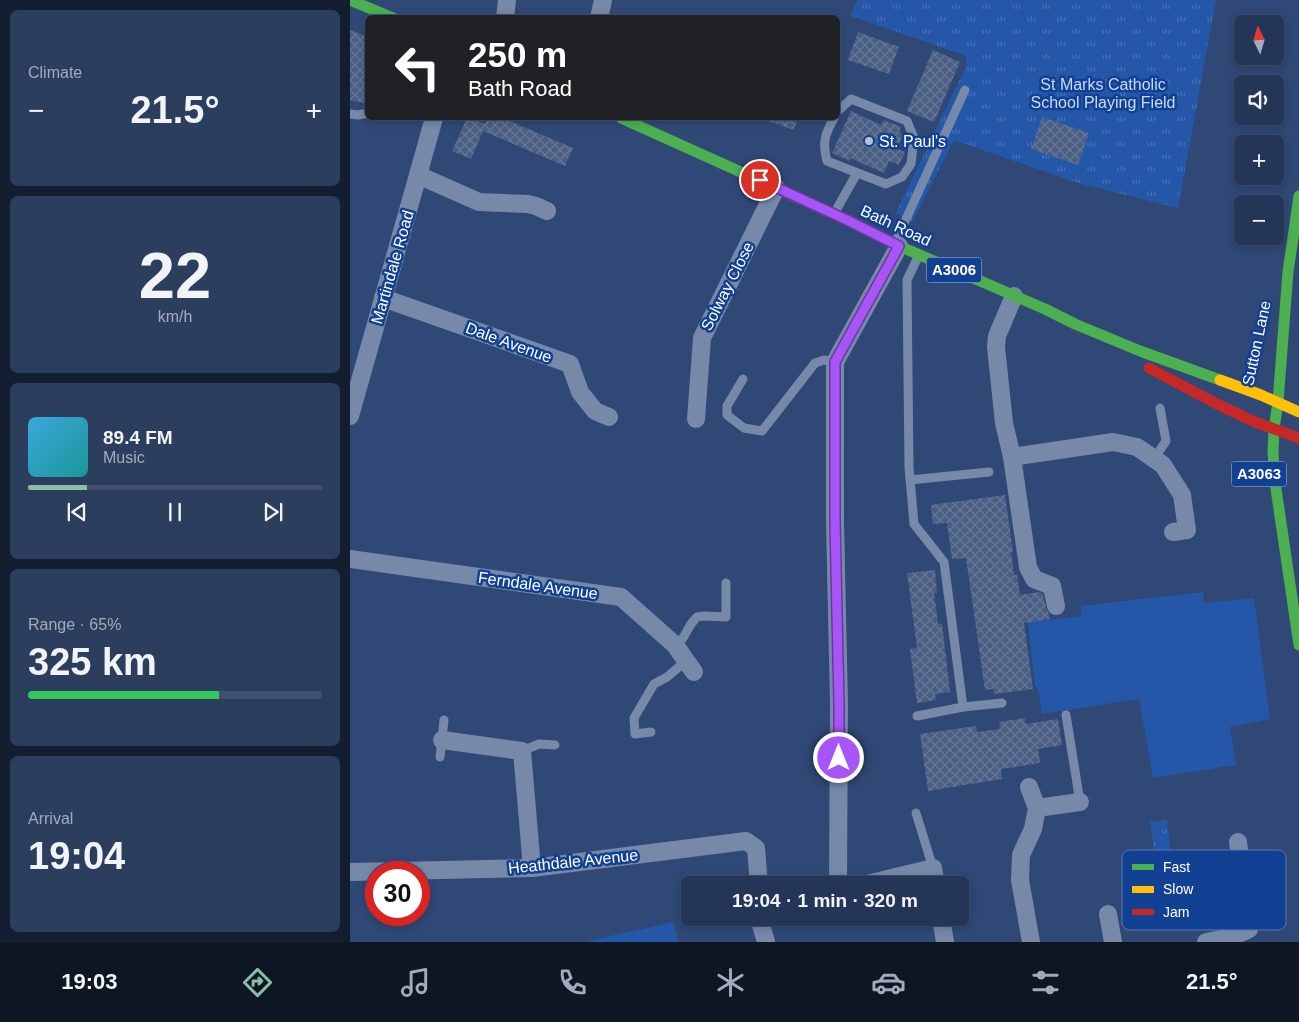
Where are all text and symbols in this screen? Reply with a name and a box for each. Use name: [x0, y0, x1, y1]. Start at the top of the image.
north arrow: [1234, 15, 1284, 65]
map controls: [1234, 15, 1284, 245]
icon: left: [385, 35, 450, 100]
text: 250 m: [468, 35, 567, 74]
text: Climate: [28, 64, 82, 81]
button: sound: [1234, 75, 1284, 125]
text: Bath Road: [468, 76, 572, 101]
park label: St Marks Catholic School Playing Field: [1031, 76, 1175, 111]
text: 21.5°: [130, 89, 220, 131]
text: −: [28, 95, 44, 126]
text: +: [306, 95, 322, 126]
place label: St. Paul's: [879, 133, 946, 150]
marker: St. Paul's: [863, 135, 875, 147]
button: +: [1234, 135, 1284, 185]
pin: [739, 159, 781, 201]
icon: arrive: [746, 166, 774, 194]
button: −: [1234, 195, 1284, 245]
street label: Bath Road: [858, 202, 934, 249]
street label: Martindale Road: [368, 208, 417, 326]
text: 22: [139, 239, 211, 312]
street label: Solway Close: [698, 239, 757, 333]
road number: A3006: [926, 258, 982, 282]
street label: Sutton Lane: [1239, 299, 1274, 387]
text: km/h: [158, 308, 192, 325]
street label: Dale Avenue: [463, 319, 554, 366]
text: 89.4 FM: [103, 427, 173, 448]
text: Music: [103, 449, 145, 466]
road number: A3063: [1232, 462, 1286, 486]
icon: previous: [63, 498, 91, 526]
icon: pause: [161, 498, 189, 526]
icon: next: [259, 498, 287, 526]
street label: Ferndale Avenue: [477, 569, 599, 602]
text: Range · 65%: [28, 616, 121, 633]
text: 325 km: [28, 641, 157, 683]
position arrow: [812, 731, 864, 783]
text: Arrival: [28, 810, 73, 827]
text: 19:04: [28, 835, 125, 877]
street label: Heathdale Avenue: [507, 846, 639, 877]
legend: [1122, 850, 1286, 930]
text: Fast: [1163, 859, 1190, 875]
speed limit sign: 30: [365, 861, 430, 926]
text: Slow: [1163, 881, 1194, 897]
text: 19:04 · 1 min · 320 m: [732, 890, 918, 911]
text: Jam: [1163, 904, 1189, 920]
icon: directions: [240, 965, 275, 1000]
icon: music: [398, 965, 433, 1000]
icon: phone: [555, 965, 590, 1000]
icon: climate: [713, 965, 748, 1000]
icon: car: [871, 965, 906, 1000]
icon: filters: [1028, 965, 1063, 1000]
text: 19:03: [61, 969, 118, 994]
text: 21.5°: [1186, 969, 1238, 994]

